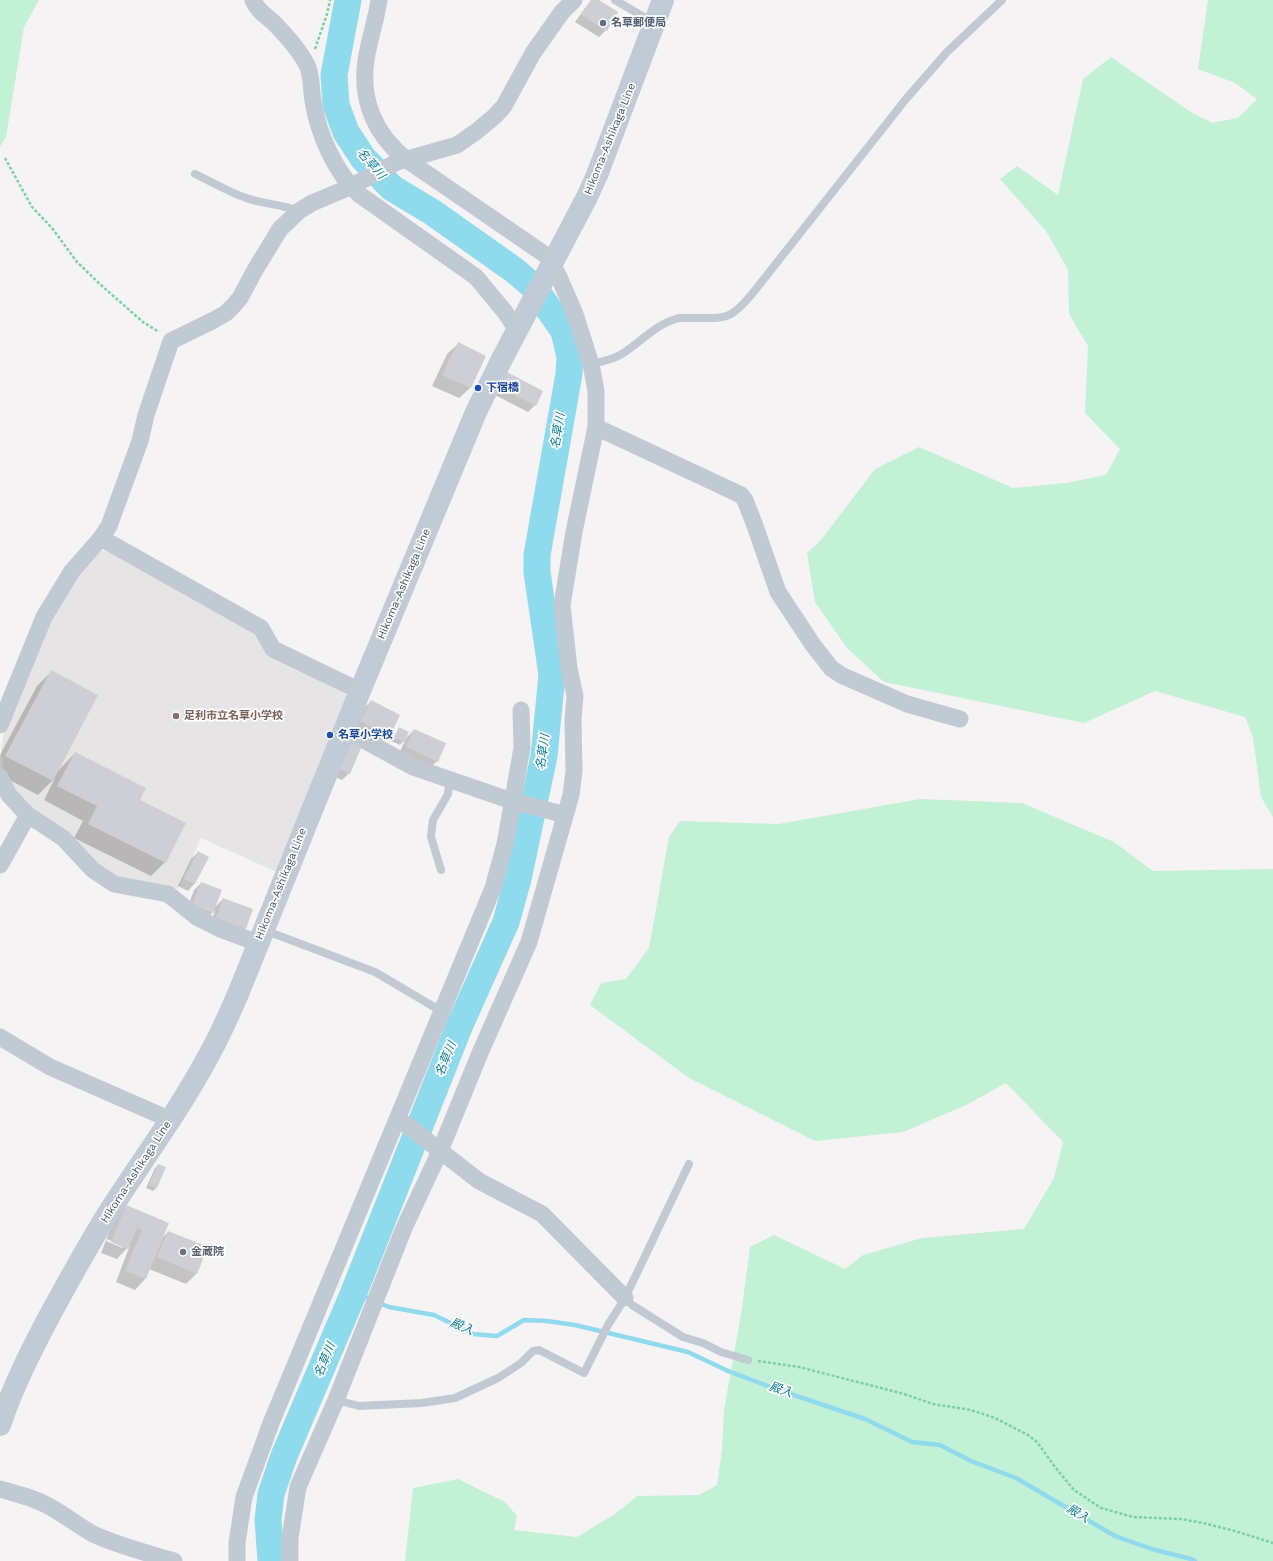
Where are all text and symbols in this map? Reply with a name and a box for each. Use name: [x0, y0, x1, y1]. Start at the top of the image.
place label: 名草郵便局: [611, 16, 666, 30]
marker: 名草郵便局: [598, 18, 608, 28]
street label: Hikoma-Ashikaga Line: [582, 81, 638, 197]
water label: 名草川: [354, 146, 388, 182]
place label: 下宿橋: [486, 381, 519, 395]
marker: 下宿橋: [473, 383, 483, 393]
water label: 名草川: [548, 412, 568, 450]
street label: Hikoma-Ashikaga Line: [375, 527, 433, 641]
place label: 足利市立名草小学校: [184, 709, 283, 723]
marker: 足利市立名草小学校: [171, 711, 181, 721]
place label: 名草小学校: [338, 728, 393, 742]
marker: 名草小学校: [325, 730, 335, 740]
water label: 名草川: [533, 733, 553, 771]
street label: Hikoma-Ashikaga Line: [253, 826, 309, 942]
water label: 名草川: [433, 1040, 459, 1078]
street label: Hikoma-Ashikaga Line: [98, 1118, 174, 1226]
place label: 金蔵院: [191, 1245, 224, 1259]
marker: 金蔵院: [178, 1247, 188, 1257]
water label: 殿入: [448, 1316, 476, 1338]
water label: 名草川: [311, 1341, 339, 1379]
water label: 殿入: [767, 1379, 795, 1401]
water label: 殿入: [1064, 1502, 1092, 1526]

